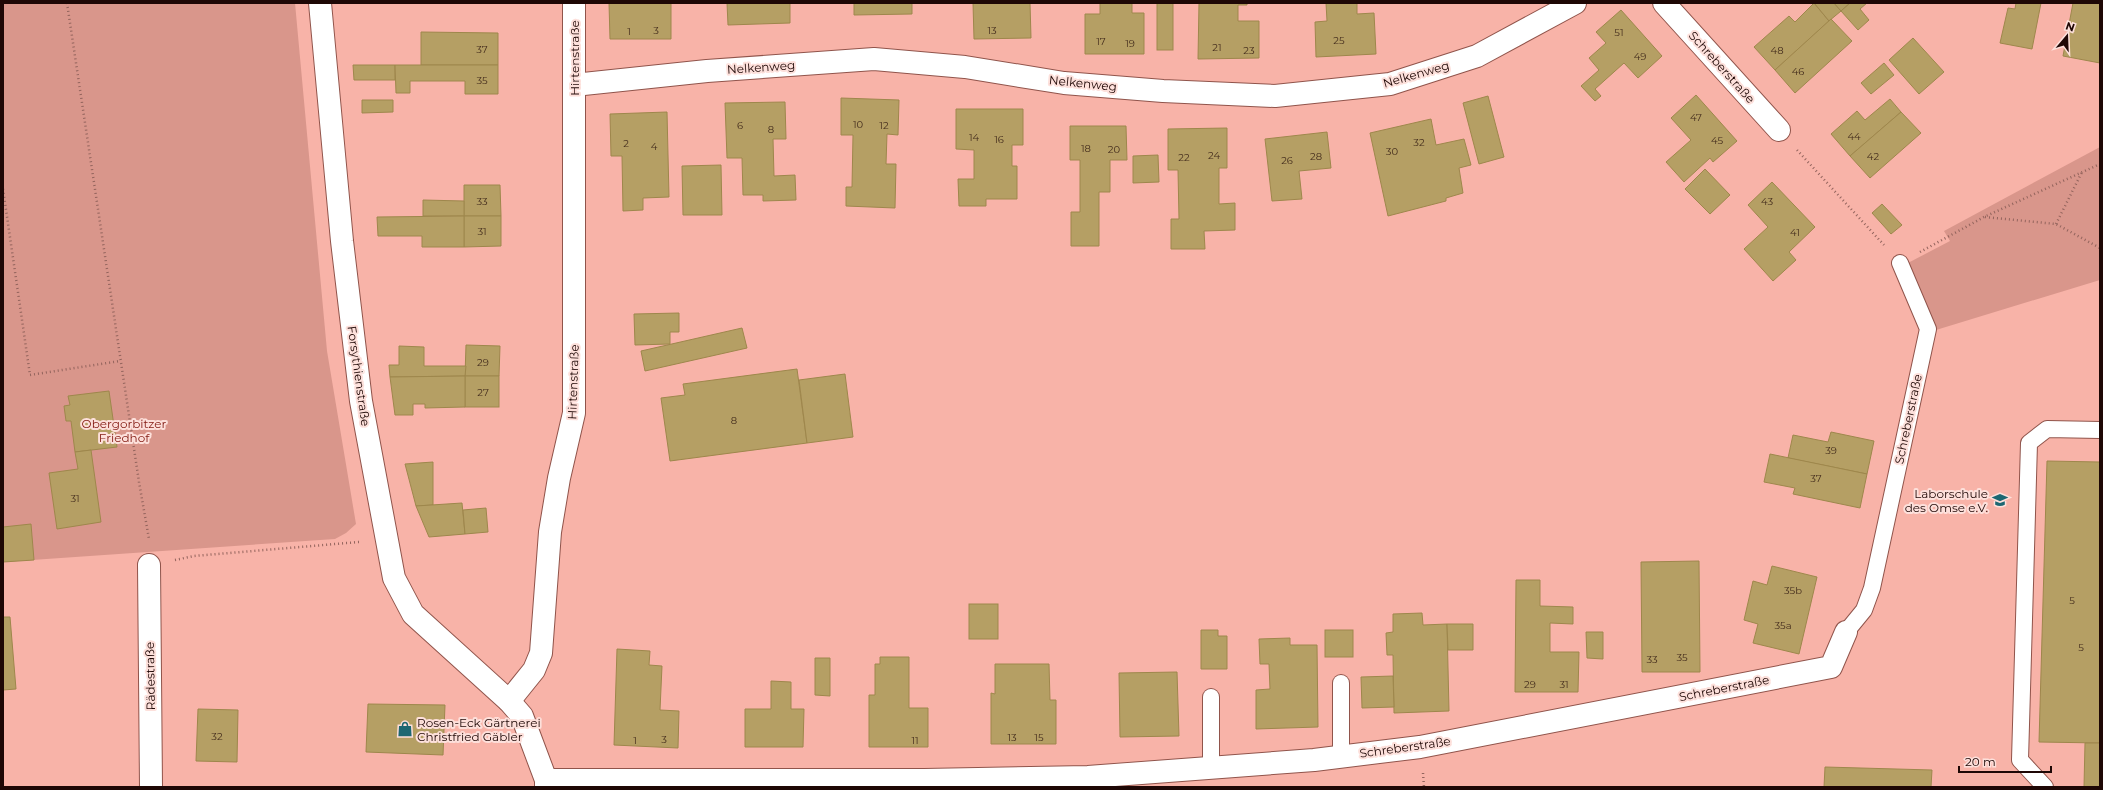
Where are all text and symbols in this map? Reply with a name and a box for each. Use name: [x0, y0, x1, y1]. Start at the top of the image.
north arrow: [2047, 16, 2087, 56]
text: N: [2064, 18, 2077, 35]
street label: Hirtenstraße: [567, 20, 582, 96]
house number: 3: [653, 24, 659, 37]
house number: 13: [987, 24, 997, 37]
house number: 1: [627, 25, 631, 38]
house number: 51: [1614, 26, 1624, 39]
street label: Schreberstraße: [1686, 28, 1758, 106]
house number: 25: [1333, 34, 1345, 47]
house number: 17: [1096, 35, 1106, 48]
house number: 19: [1125, 37, 1135, 50]
house number: 21: [1212, 41, 1222, 54]
house number: 37: [476, 43, 488, 56]
house number: 23: [1243, 44, 1255, 57]
house number: 48: [1770, 44, 1784, 57]
house number: 49: [1634, 50, 1646, 63]
street label: Nelkenweg: [726, 57, 796, 77]
street label: Nelkenweg: [1381, 57, 1451, 91]
house number: 46: [1792, 65, 1804, 78]
street label: Nelkenweg: [1048, 72, 1118, 94]
house number: 35: [476, 74, 488, 87]
house number: 47: [1690, 111, 1702, 124]
house number: 10: [853, 118, 863, 131]
house number: 6: [737, 119, 743, 132]
house number: 12: [879, 119, 889, 132]
house number: 8: [768, 123, 774, 136]
house number: 44: [1847, 130, 1861, 143]
house number: 14: [969, 131, 979, 144]
house number: 16: [994, 133, 1004, 146]
house number: 45: [1711, 134, 1723, 147]
house number: 32: [1413, 136, 1425, 149]
house number: 2: [623, 137, 629, 150]
house number: 4: [651, 140, 658, 153]
house number: 18: [1081, 142, 1091, 155]
house number: 20: [1108, 143, 1121, 156]
house number: 30: [1386, 145, 1399, 158]
house number: 24: [1208, 149, 1220, 162]
house number: 28: [1310, 150, 1322, 163]
house number: 42: [1867, 150, 1879, 163]
house number: 22: [1178, 151, 1190, 164]
house number: 26: [1281, 154, 1293, 167]
house number: 33: [476, 195, 488, 208]
house number: 43: [1761, 195, 1773, 208]
house number: 31: [477, 225, 487, 238]
house number: 41: [1790, 226, 1800, 239]
street label: Forsythienstraße: [345, 325, 373, 427]
street label: Hirtenstraße: [564, 344, 582, 420]
house number: 29: [477, 356, 489, 369]
street label: Schreberstraße: [1891, 373, 1925, 465]
house number: 27: [477, 386, 489, 399]
house number: 8: [731, 414, 737, 427]
park label: Obergorbitzer Friedhof: [82, 416, 167, 445]
house number: 39: [1825, 444, 1837, 457]
house number: 37: [1810, 472, 1822, 485]
place label: Laborschule des Omse e.V.: [1905, 486, 1988, 515]
school or university icon: Laborschule des Omse e.V.: [1991, 491, 2009, 509]
house number: 31: [70, 492, 80, 505]
house number: 35b: [1784, 584, 1802, 597]
house number: 5: [2069, 594, 2075, 607]
house number: 35a: [1774, 619, 1792, 632]
house number: 5: [2078, 641, 2084, 654]
street label: Rädestraße: [142, 642, 158, 710]
house number: 35: [1676, 651, 1688, 664]
house number: 33: [1646, 653, 1658, 666]
street label: Schreberstraße: [1678, 672, 1770, 704]
house number: 29: [1524, 678, 1536, 691]
house number: 31: [1559, 678, 1569, 691]
place label: Rosen-Eck Gärtnerei Christfried Gäbler: [417, 715, 541, 744]
shop icon: Rosen-Eck Gärtnerei Christfried Gäbler: [396, 720, 414, 738]
house number: 32: [211, 730, 223, 743]
house number: 13: [1007, 731, 1017, 744]
house number: 15: [1034, 731, 1044, 744]
house number: 3: [661, 733, 667, 746]
street label: Schreberstraße: [1359, 733, 1451, 761]
house number: 1: [633, 734, 637, 747]
house number: 11: [911, 734, 919, 747]
scale bar: [1959, 748, 2051, 774]
text: 20 m: [1965, 754, 1996, 769]

